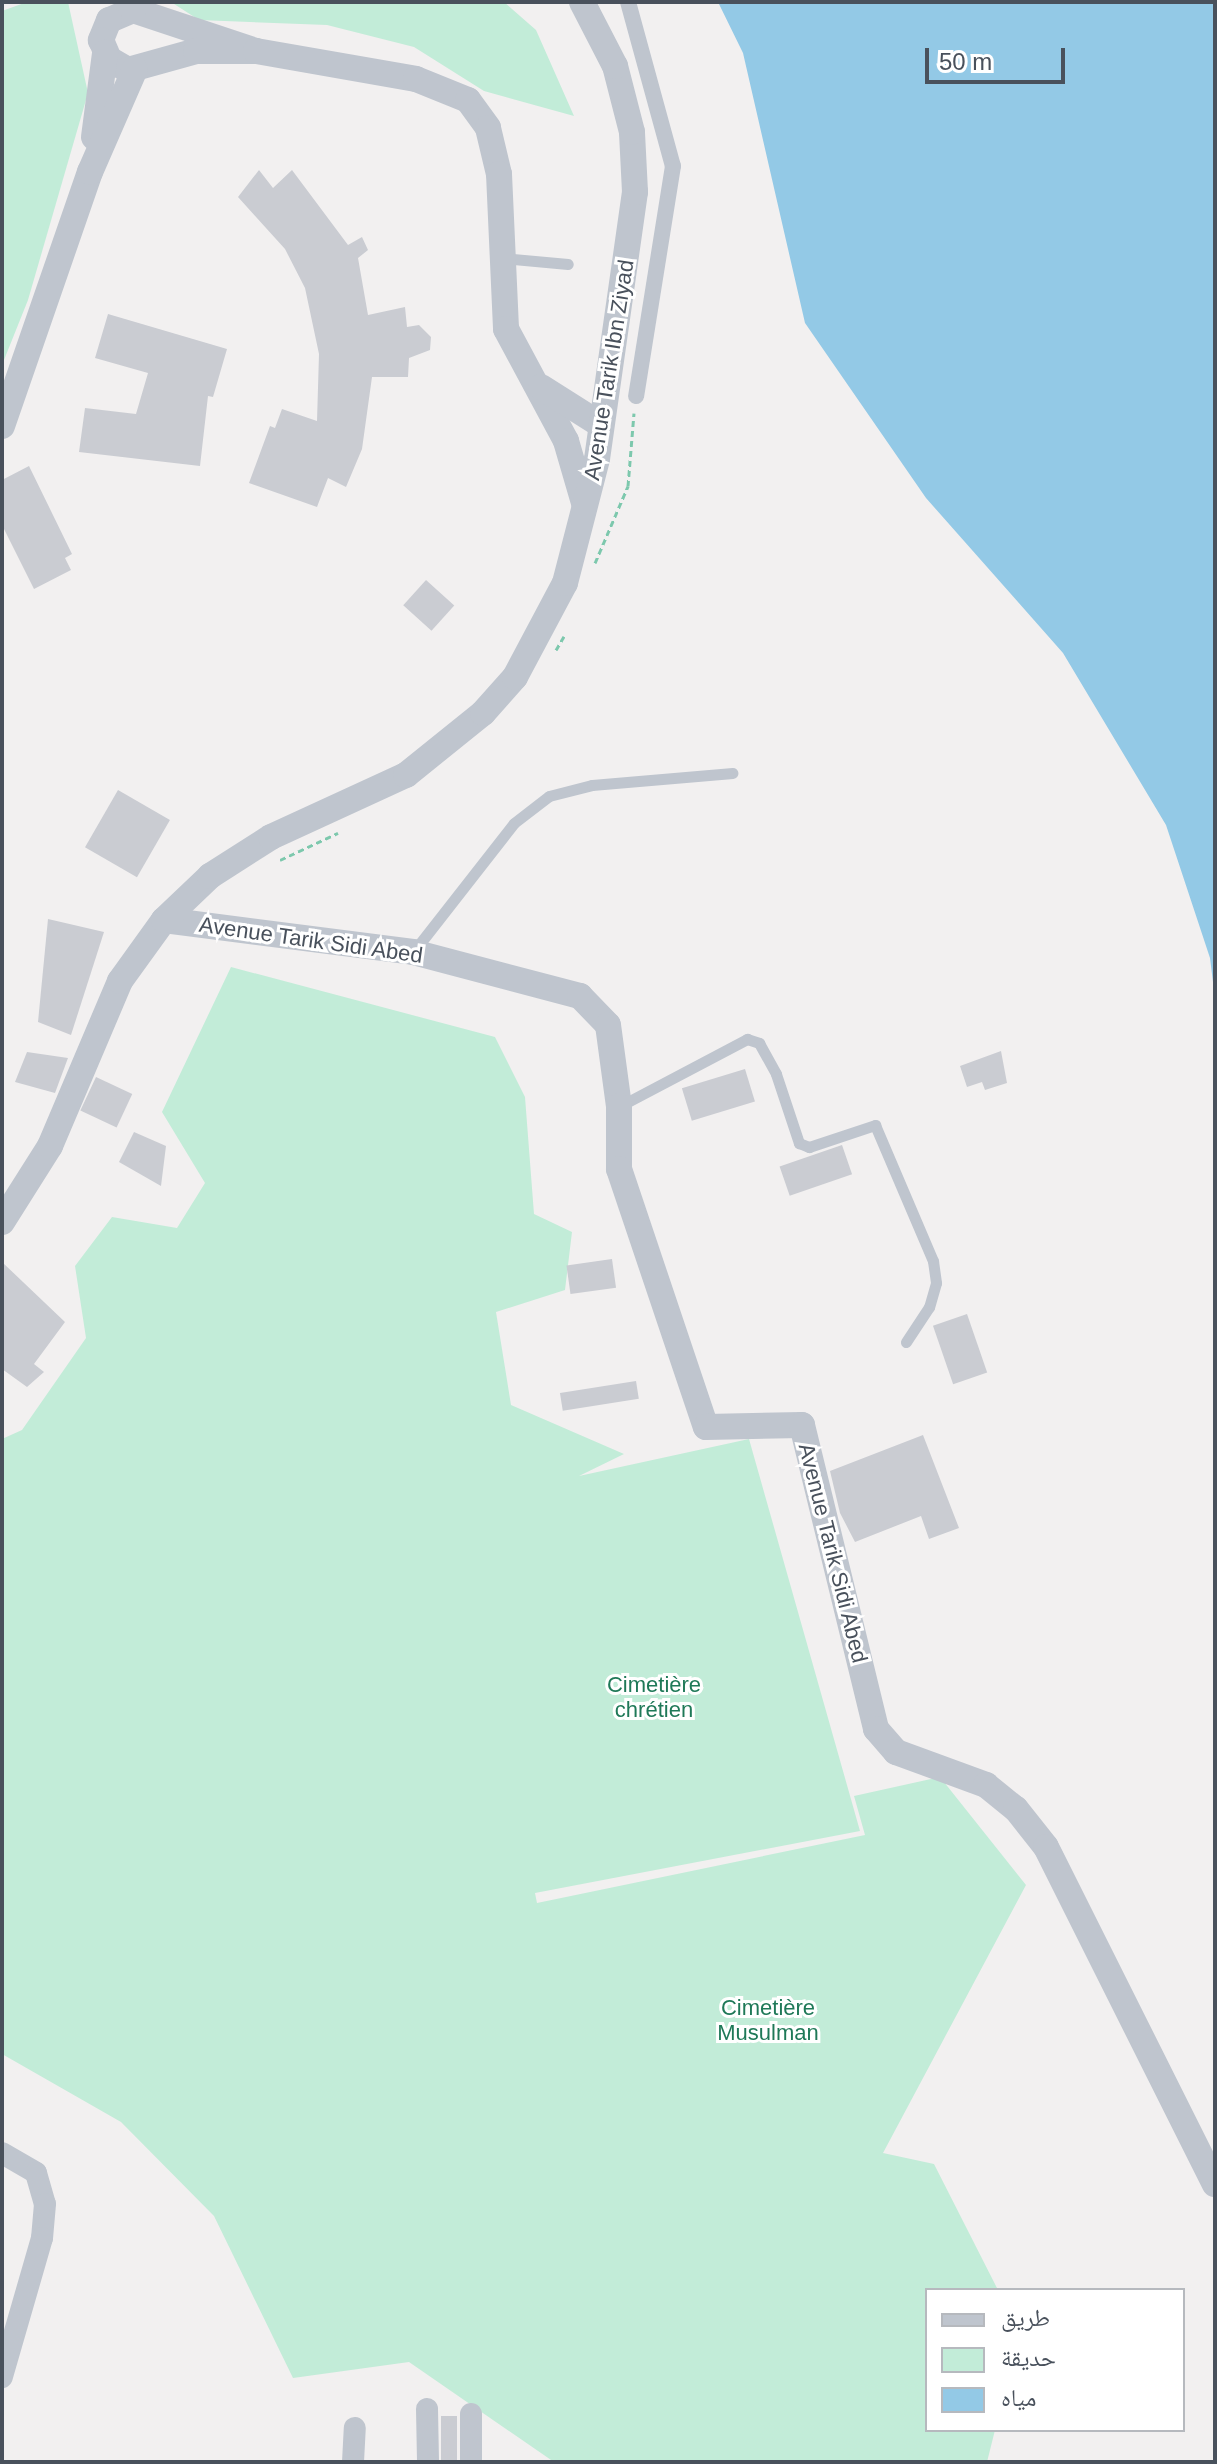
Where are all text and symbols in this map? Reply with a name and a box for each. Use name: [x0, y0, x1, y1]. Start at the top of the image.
scale bar: [929, 32, 1069, 82]
text: 50 m: [939, 48, 992, 75]
street label: Avenue Tarik Ibn Ziyad: [578, 258, 640, 482]
street label: Avenue Tarik Sidi Abed: [197, 911, 425, 969]
street label: Avenue Tarik Sidi Abed: [793, 1440, 873, 1666]
park label: Cimetière chrétien: [607, 1671, 701, 1722]
park label: Cimetière Musulman: [717, 1994, 819, 2046]
legend: [925, 2288, 1185, 2432]
text: طريق: [1001, 2304, 1050, 2331]
text: حديقة: [1001, 2344, 1056, 2371]
text: مياه: [1001, 2384, 1036, 2411]

